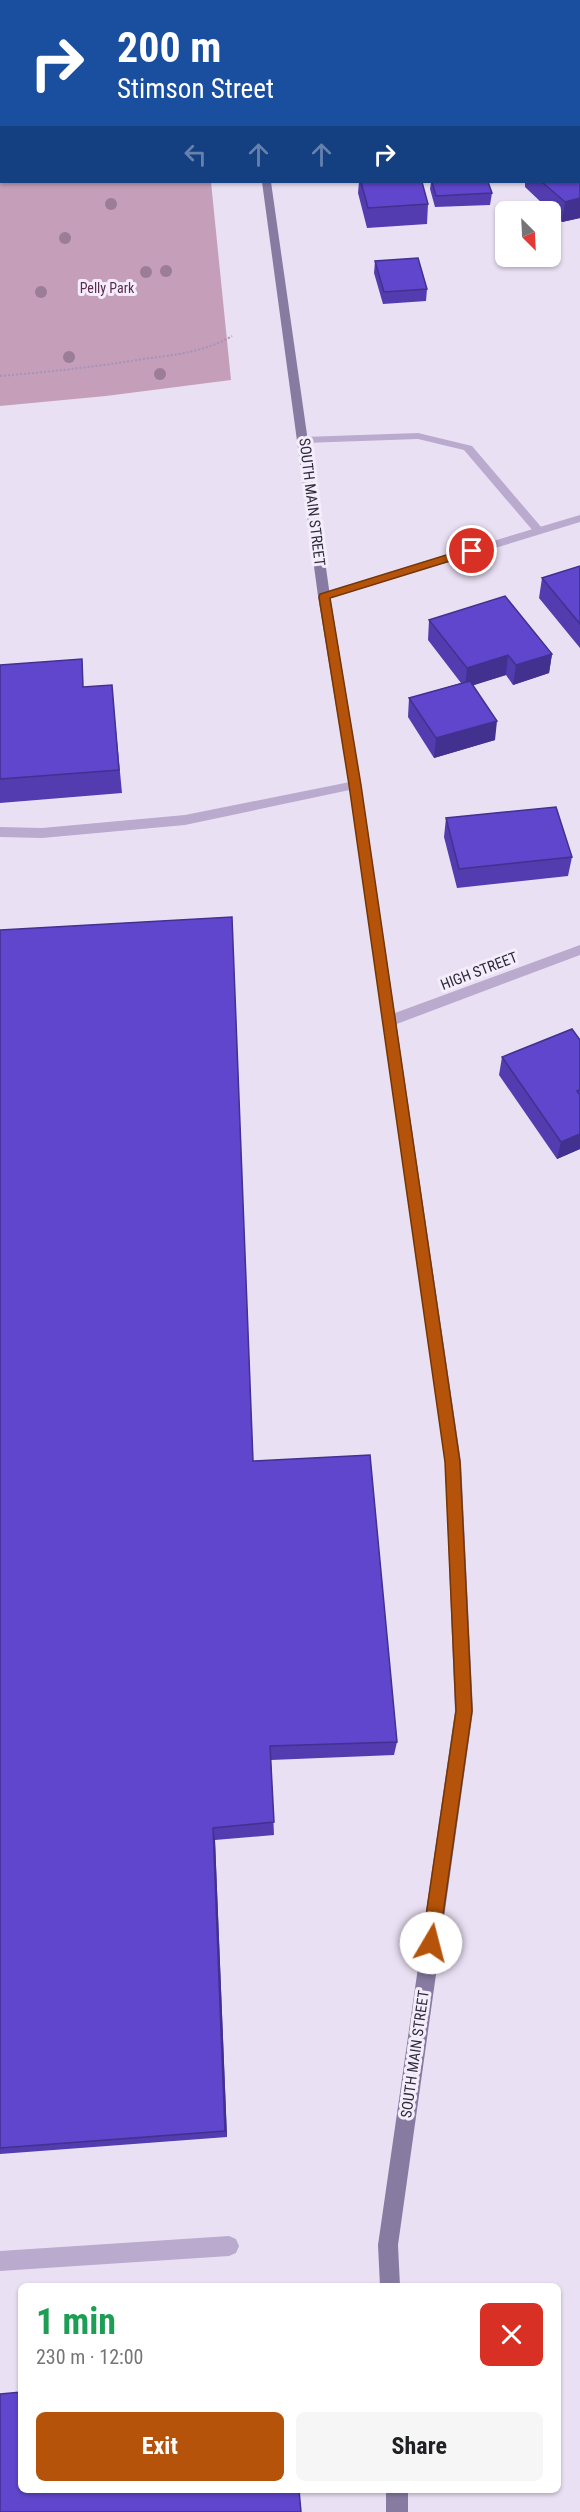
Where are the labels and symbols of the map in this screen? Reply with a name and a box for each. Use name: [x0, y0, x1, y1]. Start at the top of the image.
north arrow: [495, 201, 561, 267]
park label: Pelly Park: [80, 280, 135, 296]
street label: SOUTH MAIN STREET: [295, 437, 329, 567]
pin: [446, 525, 497, 576]
street label: HIGH STREET: [438, 948, 520, 994]
position arrow: [399, 1911, 463, 1975]
street label: SOUTH MAIN STREET: [397, 1989, 433, 2119]

